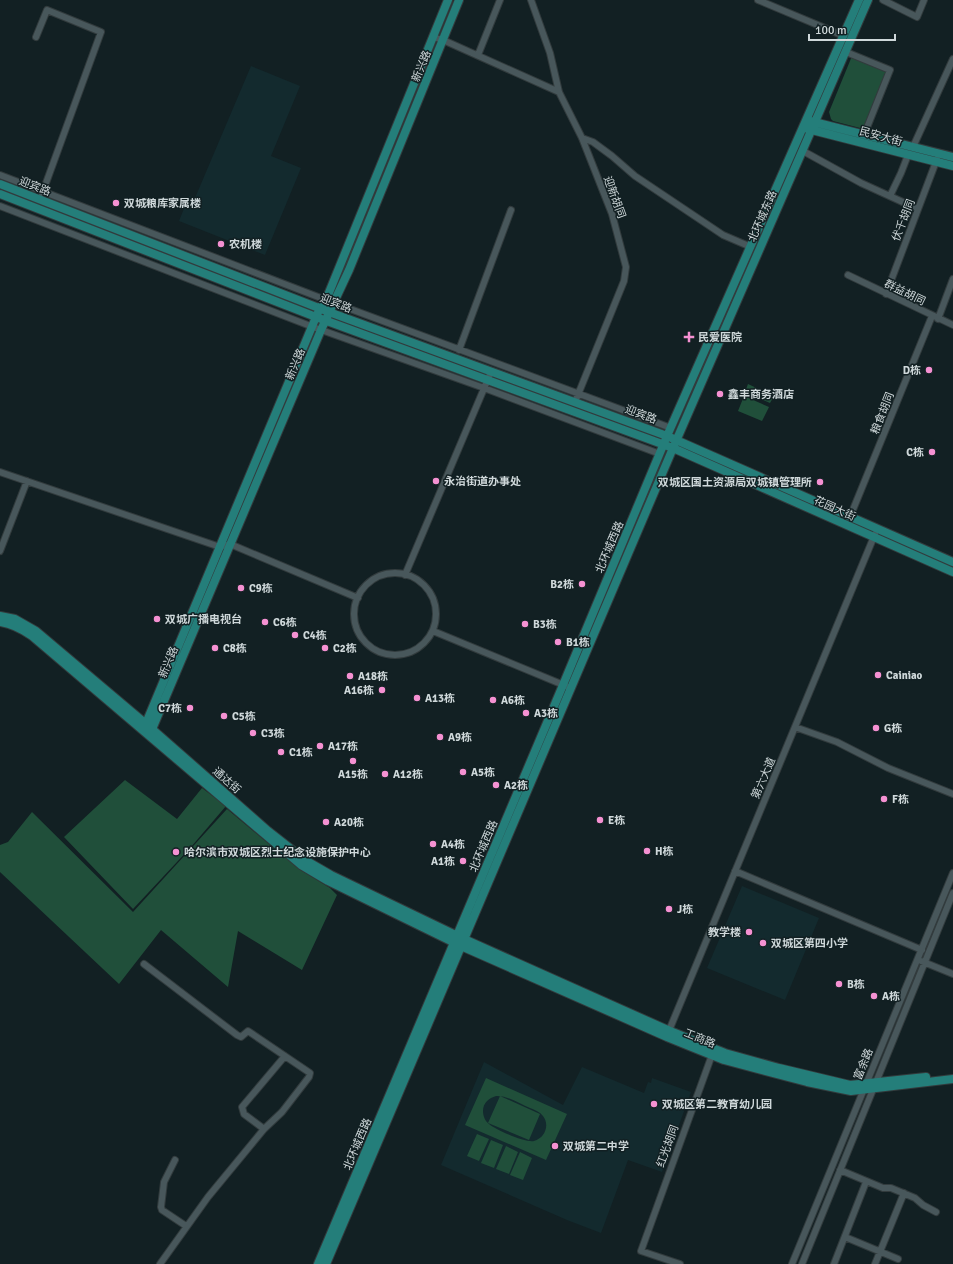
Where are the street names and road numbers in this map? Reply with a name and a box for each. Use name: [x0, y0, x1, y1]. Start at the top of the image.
street label: 新兴路: [409, 48, 434, 84]
street label: 民安大街: [858, 125, 904, 148]
street label: 迎宾路: [17, 174, 53, 198]
street label: 迎新胡同: [601, 174, 628, 220]
street label: 北环城东路: [745, 188, 780, 244]
street label: 伏千胡同: [890, 197, 917, 243]
street label: 群益胡同: [882, 277, 927, 308]
street label: 迎宾路: [318, 291, 354, 315]
street label: 新兴路: [283, 346, 308, 382]
street label: 粮食胡同: [868, 390, 897, 436]
street label: 迎宾路: [623, 403, 659, 426]
street label: 花园大街: [812, 494, 858, 523]
street label: 北环城西路: [593, 519, 626, 575]
street label: 新兴路: [156, 644, 181, 680]
street label: 第六大道: [749, 755, 778, 801]
street label: 通达街: [210, 765, 243, 796]
street label: 北环城西路: [467, 818, 500, 874]
street label: 工商路: [682, 1026, 718, 1051]
street label: 富余路: [851, 1046, 876, 1082]
street label: 北环城西路: [341, 1116, 374, 1172]
street label: 红光胡同: [654, 1123, 681, 1169]

